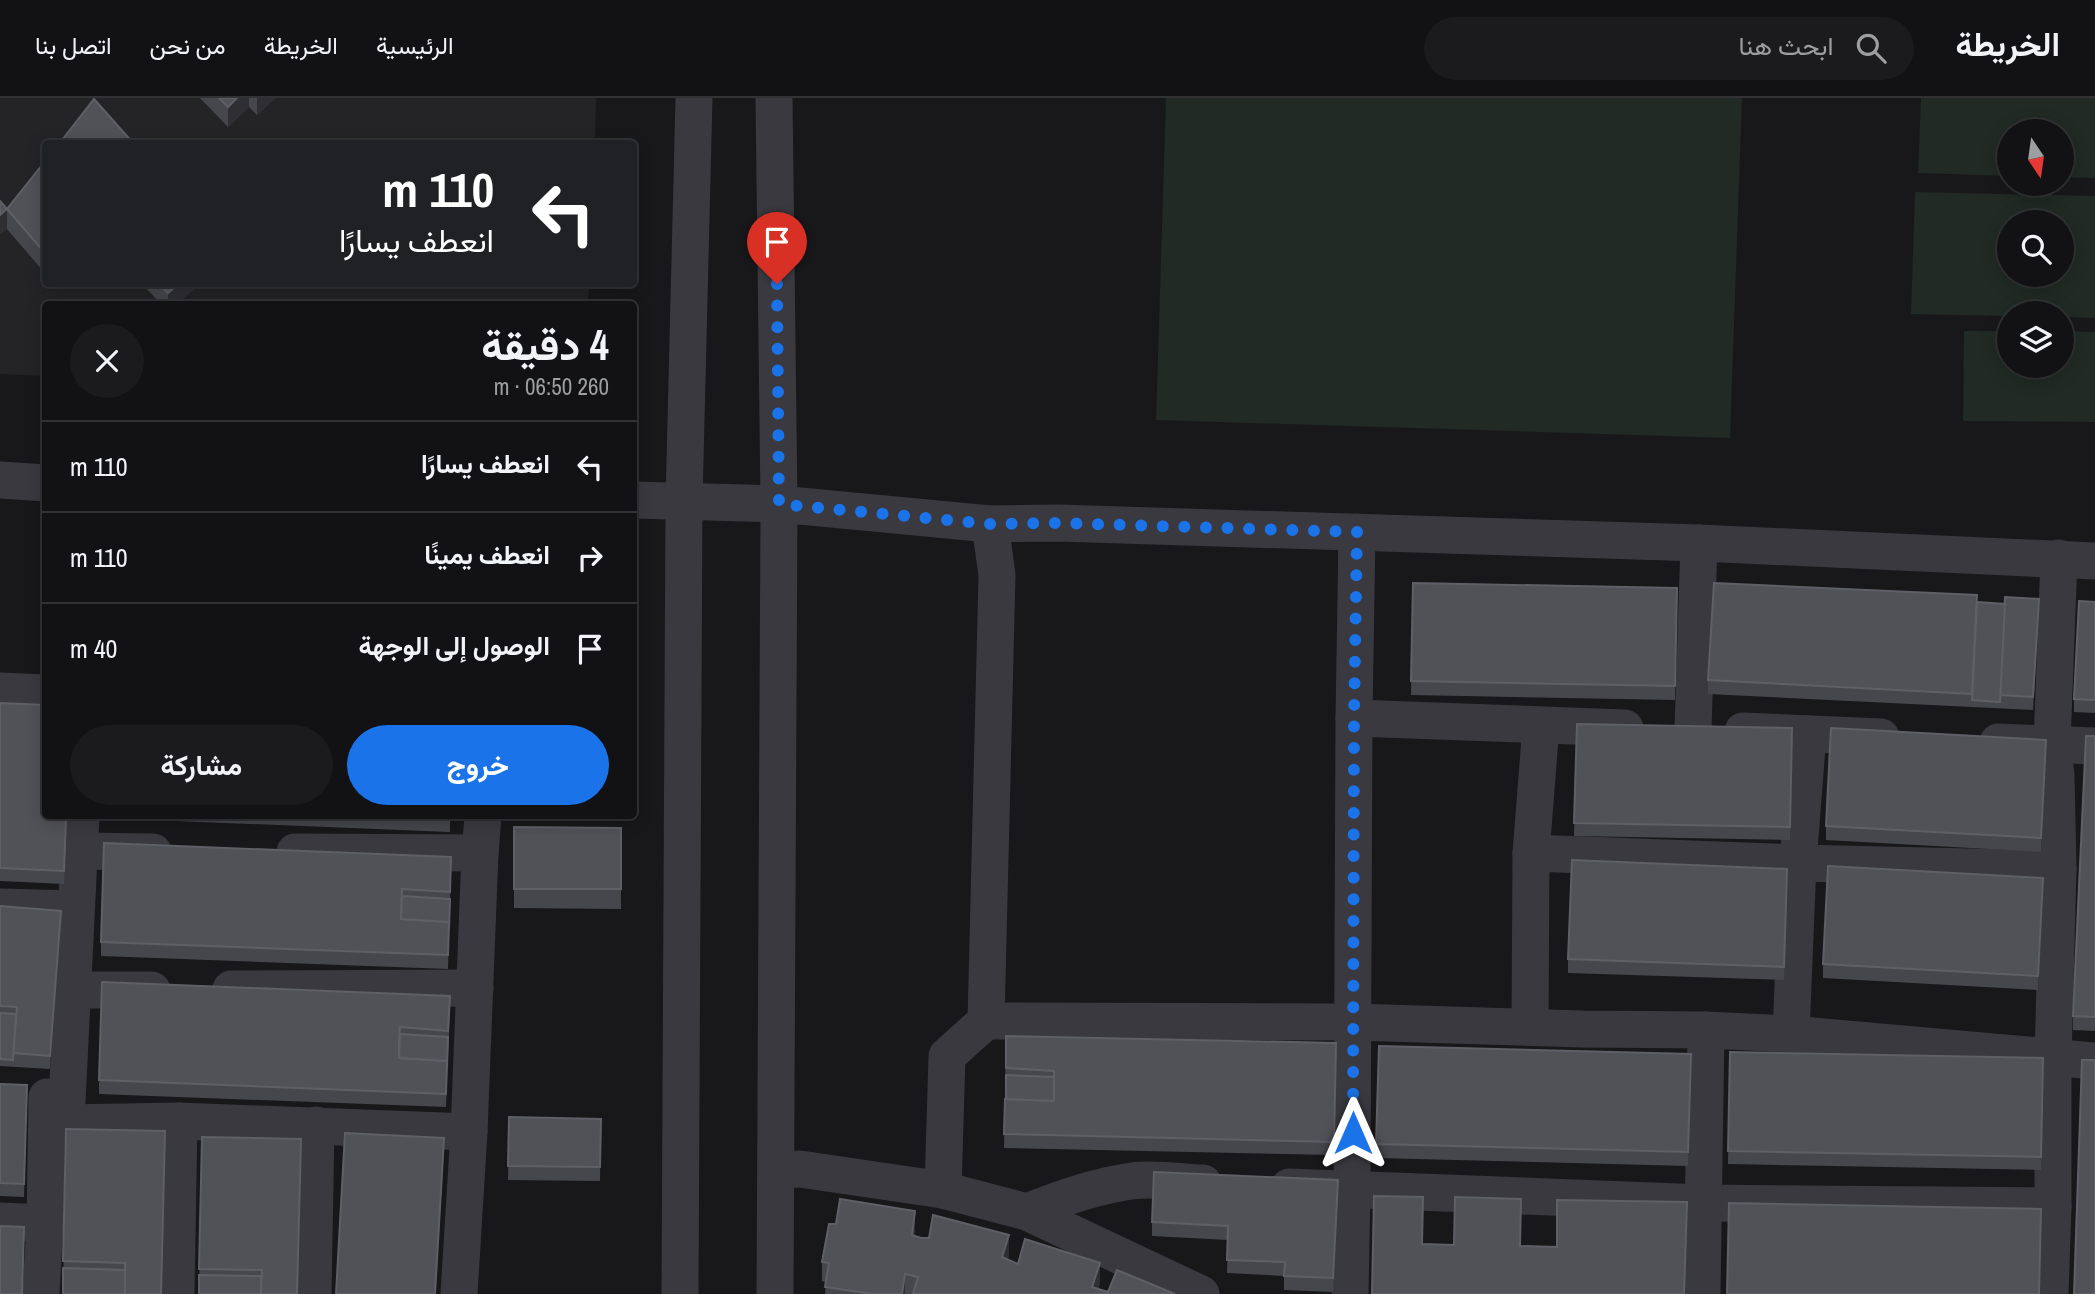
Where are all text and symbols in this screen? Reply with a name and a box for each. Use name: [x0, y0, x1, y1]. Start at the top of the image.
search box: [1424, 17, 1914, 80]
text: الخريطة: [1956, 22, 2060, 66]
text: ابحث هنا: [1738, 28, 1834, 63]
text: اتصل بنا: [35, 29, 112, 61]
text: من نحن: [150, 29, 226, 61]
text: الخريطة: [264, 29, 338, 61]
text: الرئيسية: [376, 29, 453, 61]
icon: search: [1852, 29, 1890, 67]
north arrow: [1997, 119, 2074, 196]
map controls: [1997, 119, 2074, 378]
text: 110 m: [382, 156, 494, 222]
icon: left: [518, 168, 609, 259]
button: search: [1997, 210, 2074, 287]
pin: [747, 212, 807, 284]
text: انعطف يسارًا: [339, 219, 494, 262]
icon: arrive: [758, 223, 796, 261]
button: layers: [1997, 301, 2074, 378]
text: 4 دقيقة: [481, 317, 609, 373]
button: close: [70, 324, 144, 398]
text: 260 m · 06:50: [494, 371, 609, 402]
text: انعطف يسارًا: [421, 446, 550, 481]
icon: left: [571, 448, 609, 486]
text: 110 m: [70, 449, 128, 484]
text: انعطف يمينًا: [424, 537, 550, 572]
icon: right: [571, 539, 609, 577]
text: 110 m: [70, 540, 128, 575]
text: الوصول إلى الوجهة: [358, 628, 550, 663]
icon: arrive: [571, 630, 609, 668]
text: 40 m: [70, 631, 117, 666]
button: مشاركة: [70, 725, 333, 805]
button: خروج: [347, 725, 609, 805]
position arrow: [1316, 1096, 1390, 1170]

